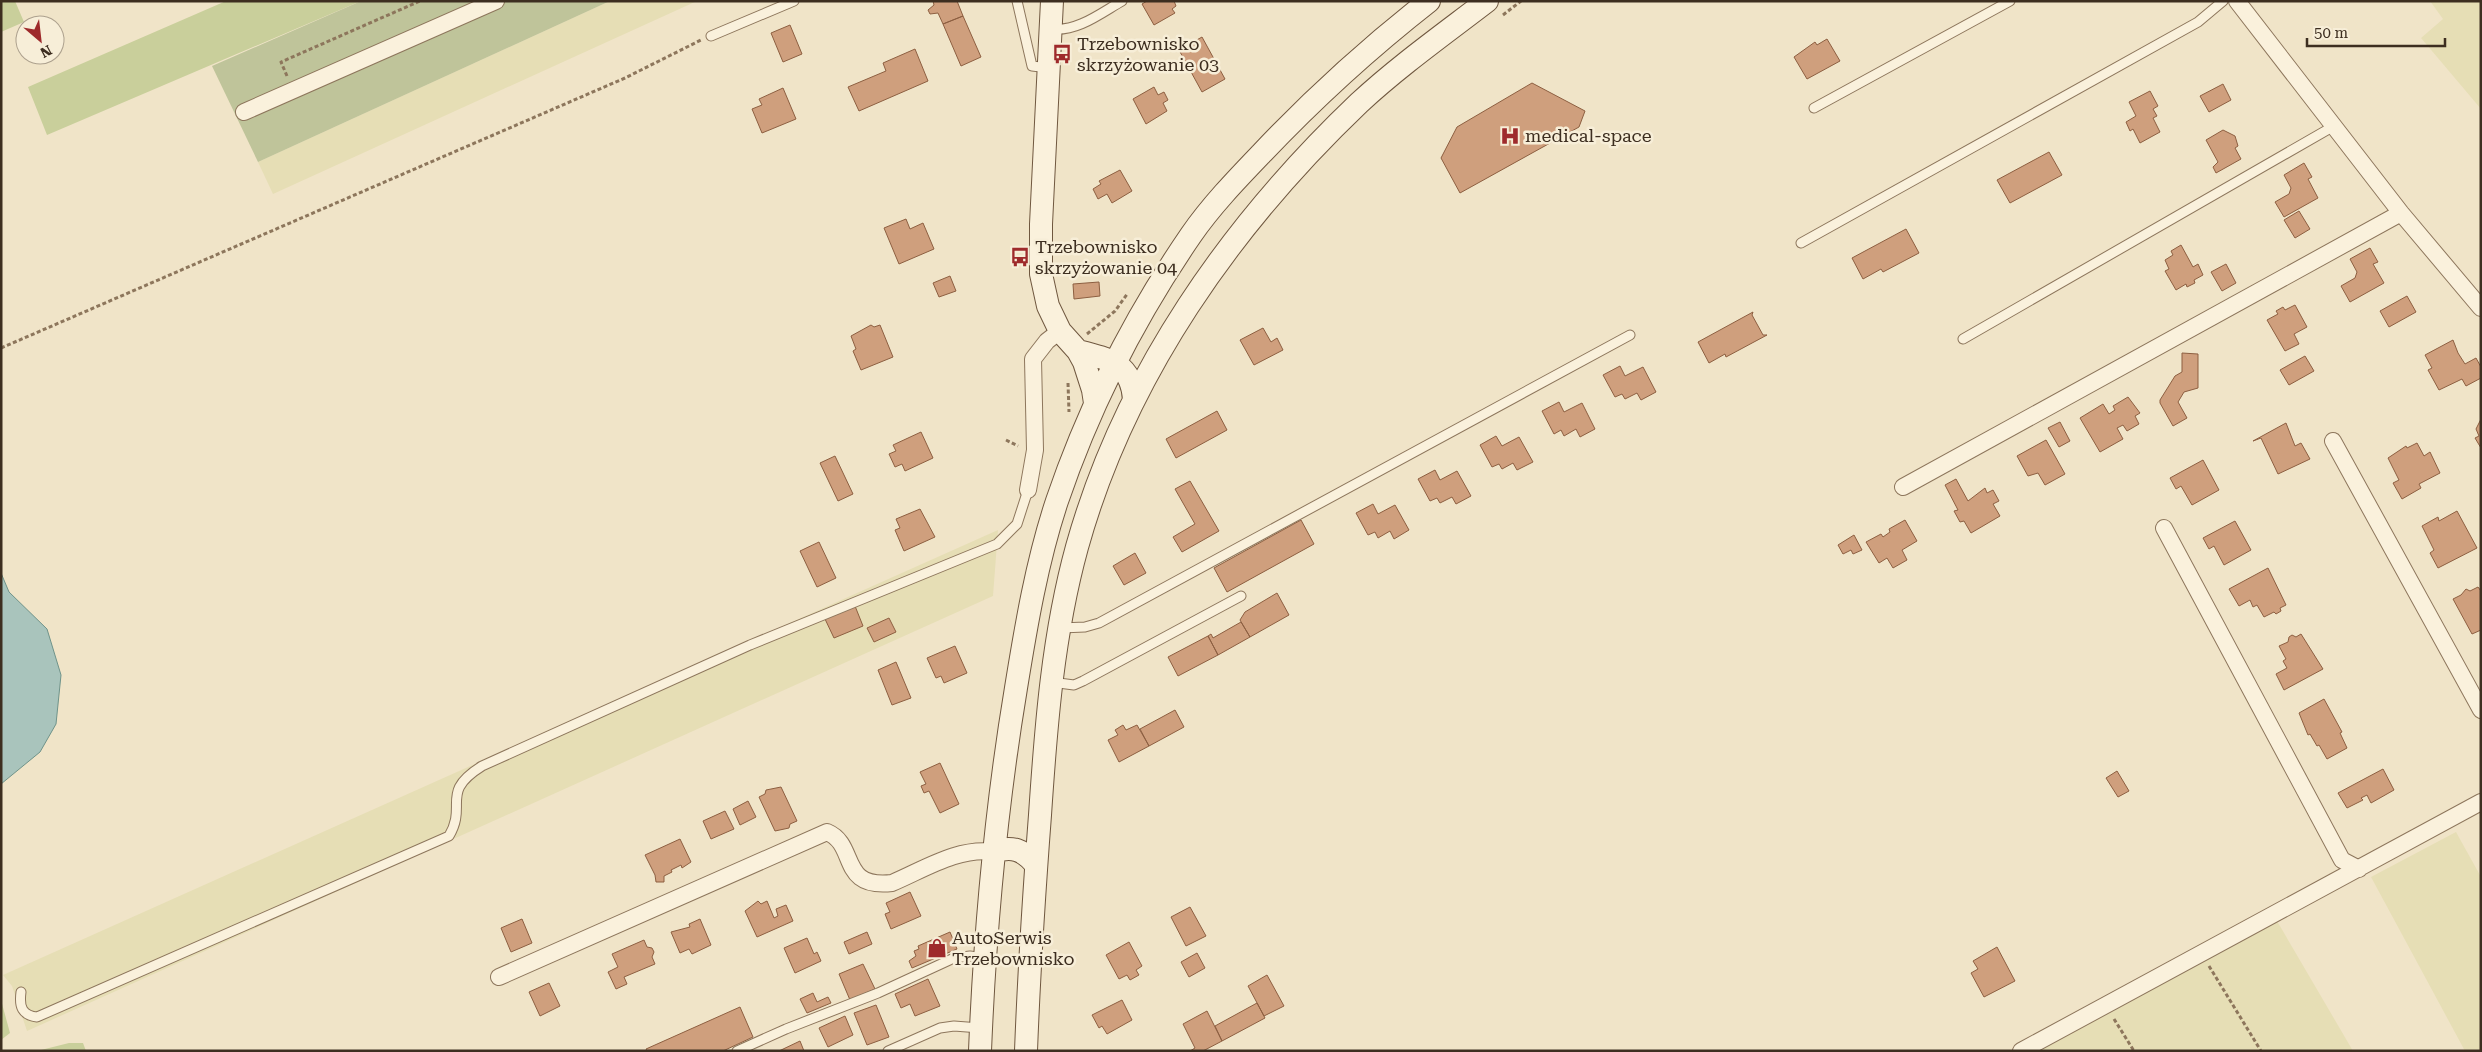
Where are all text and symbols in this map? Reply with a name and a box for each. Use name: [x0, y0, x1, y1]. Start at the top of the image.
north arrow: [15, 15, 65, 65]
scale bar: [2307, 15, 2444, 47]
text: 50 m: [2314, 24, 2349, 42]
place label: Trzebownisko skrzyżowanie 03: [1077, 33, 1219, 75]
text: N: [37, 42, 55, 61]
bus stop icon: Trzebownisko skrzyżowanie 03: [1051, 43, 1073, 65]
hospital icon: medical-space: [1499, 125, 1521, 147]
place label: medical-space: [1525, 125, 1652, 146]
place label: Trzebownisko skrzyżowanie 04: [1035, 236, 1177, 278]
bus stop icon: Trzebownisko skrzyżowanie 04: [1009, 246, 1031, 268]
place label: AutoSerwis Trzebownisko: [952, 927, 1075, 969]
shop icon: AutoSerwis Trzebownisko: [926, 937, 948, 959]

